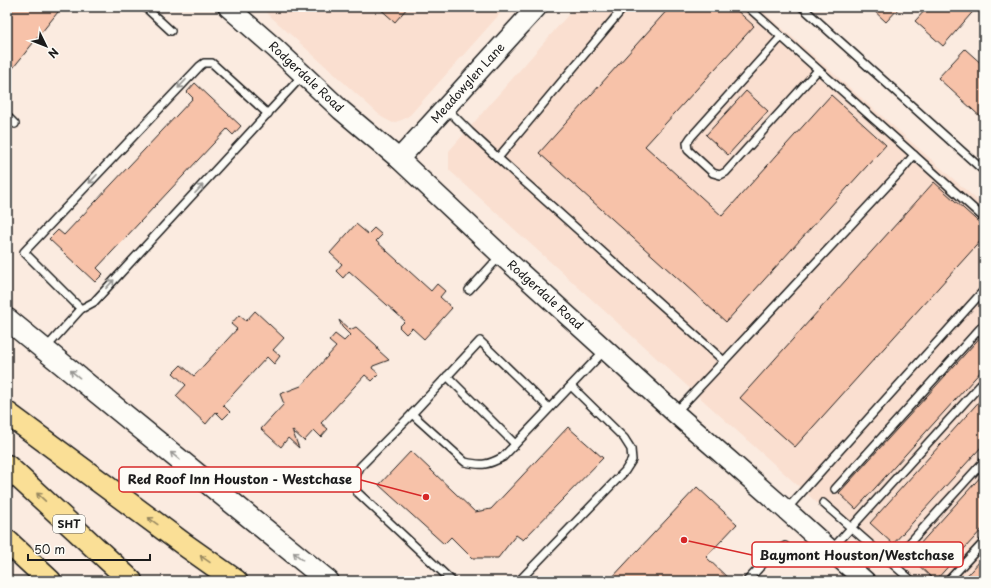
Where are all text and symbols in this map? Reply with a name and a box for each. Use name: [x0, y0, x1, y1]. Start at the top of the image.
north arrow: [26, 26, 66, 66]
street label: Rodgerdale Road: [265, 37, 348, 116]
street label: Meadowglen Lane: [426, 38, 509, 127]
text: N: [44, 44, 63, 62]
one-way arrow: [177, 79, 187, 89]
one-way arrow: [88, 174, 98, 184]
one-way arrow: [194, 183, 203, 194]
street label: Rodgerdale Road: [504, 255, 588, 333]
one-way arrow: [106, 279, 115, 289]
one-way arrow: [69, 370, 80, 379]
one-way arrow: [170, 452, 181, 461]
callout: Red Roof Inn Houston - Westchase: [119, 467, 361, 492]
text: Red Roof Inn Houston - Westchase: [128, 469, 352, 488]
one-way arrow: [36, 493, 46, 502]
road number: SHT: [53, 515, 85, 533]
one-way arrow: [148, 517, 159, 526]
scale bar: [28, 536, 150, 562]
text: 50 m: [34, 540, 65, 558]
callout: Baymont Houston/Westchase: [752, 542, 963, 567]
text: Baymont Houston/Westchase: [760, 545, 954, 564]
one-way arrow: [292, 552, 303, 561]
one-way arrow: [200, 555, 211, 563]

